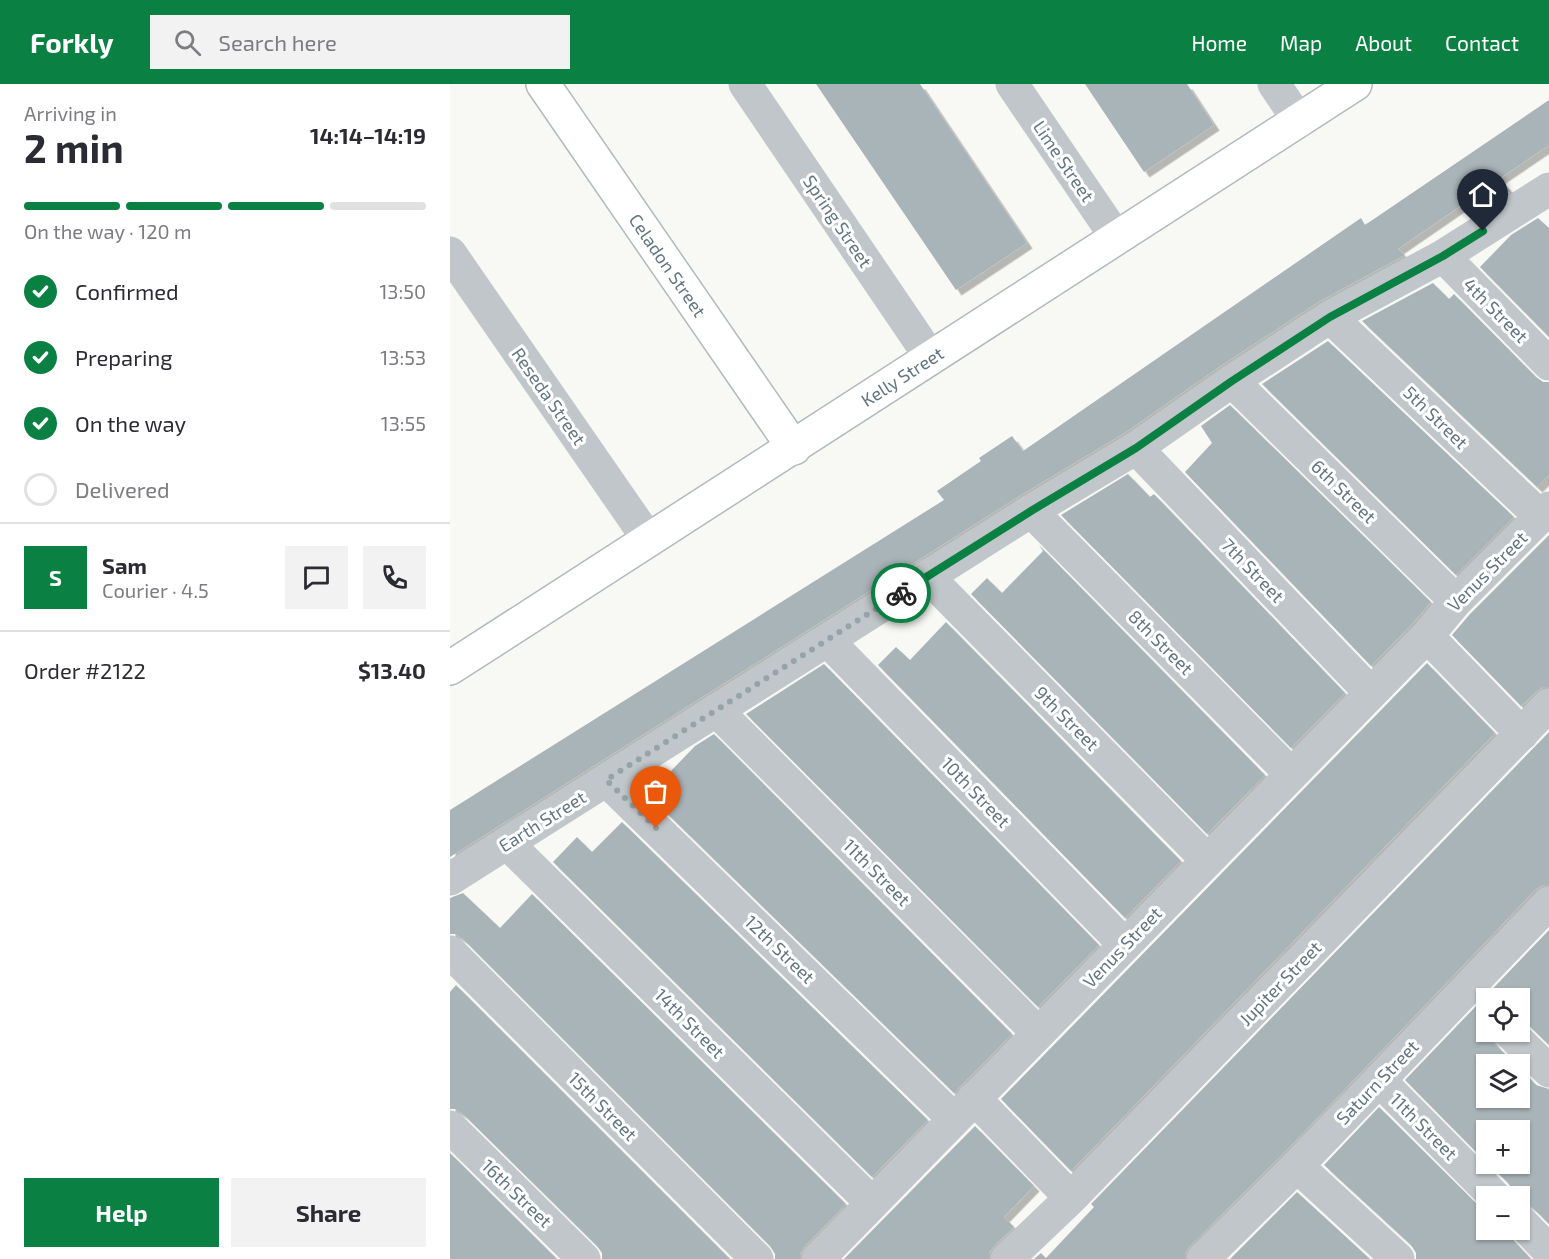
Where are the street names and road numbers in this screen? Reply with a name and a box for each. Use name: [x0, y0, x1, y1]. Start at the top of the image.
street label: Lime Street: [1029, 116, 1099, 206]
street label: Spring Street: [799, 171, 877, 272]
street label: Celadon Street: [625, 209, 711, 321]
street label: 4th Street: [1459, 273, 1533, 347]
street label: Kelly Street: [857, 342, 947, 411]
street label: Reseda Street: [507, 343, 591, 449]
street label: 5th Street: [1399, 381, 1473, 453]
street label: 6th Street: [1307, 455, 1381, 527]
street label: Venus Street: [1443, 526, 1532, 615]
street label: 7th Street: [1217, 533, 1289, 607]
street label: 8th Street: [1124, 605, 1198, 679]
street label: 9th Street: [1030, 681, 1104, 755]
street label: 10th Street: [937, 752, 1015, 832]
street label: Earth Street: [494, 785, 590, 856]
street label: 11th Street: [839, 834, 915, 910]
street label: Venus Street: [1078, 902, 1166, 992]
street label: 12th Street: [740, 910, 820, 988]
street label: Jupiter Street: [1234, 936, 1326, 1030]
street label: 14th Street: [651, 984, 730, 1063]
street label: Saturn Street: [1331, 1035, 1423, 1129]
street label: 15th Street: [564, 1067, 642, 1145]
street label: 11th Street: [1386, 1088, 1462, 1164]
street label: 16th Street: [477, 1154, 557, 1232]

